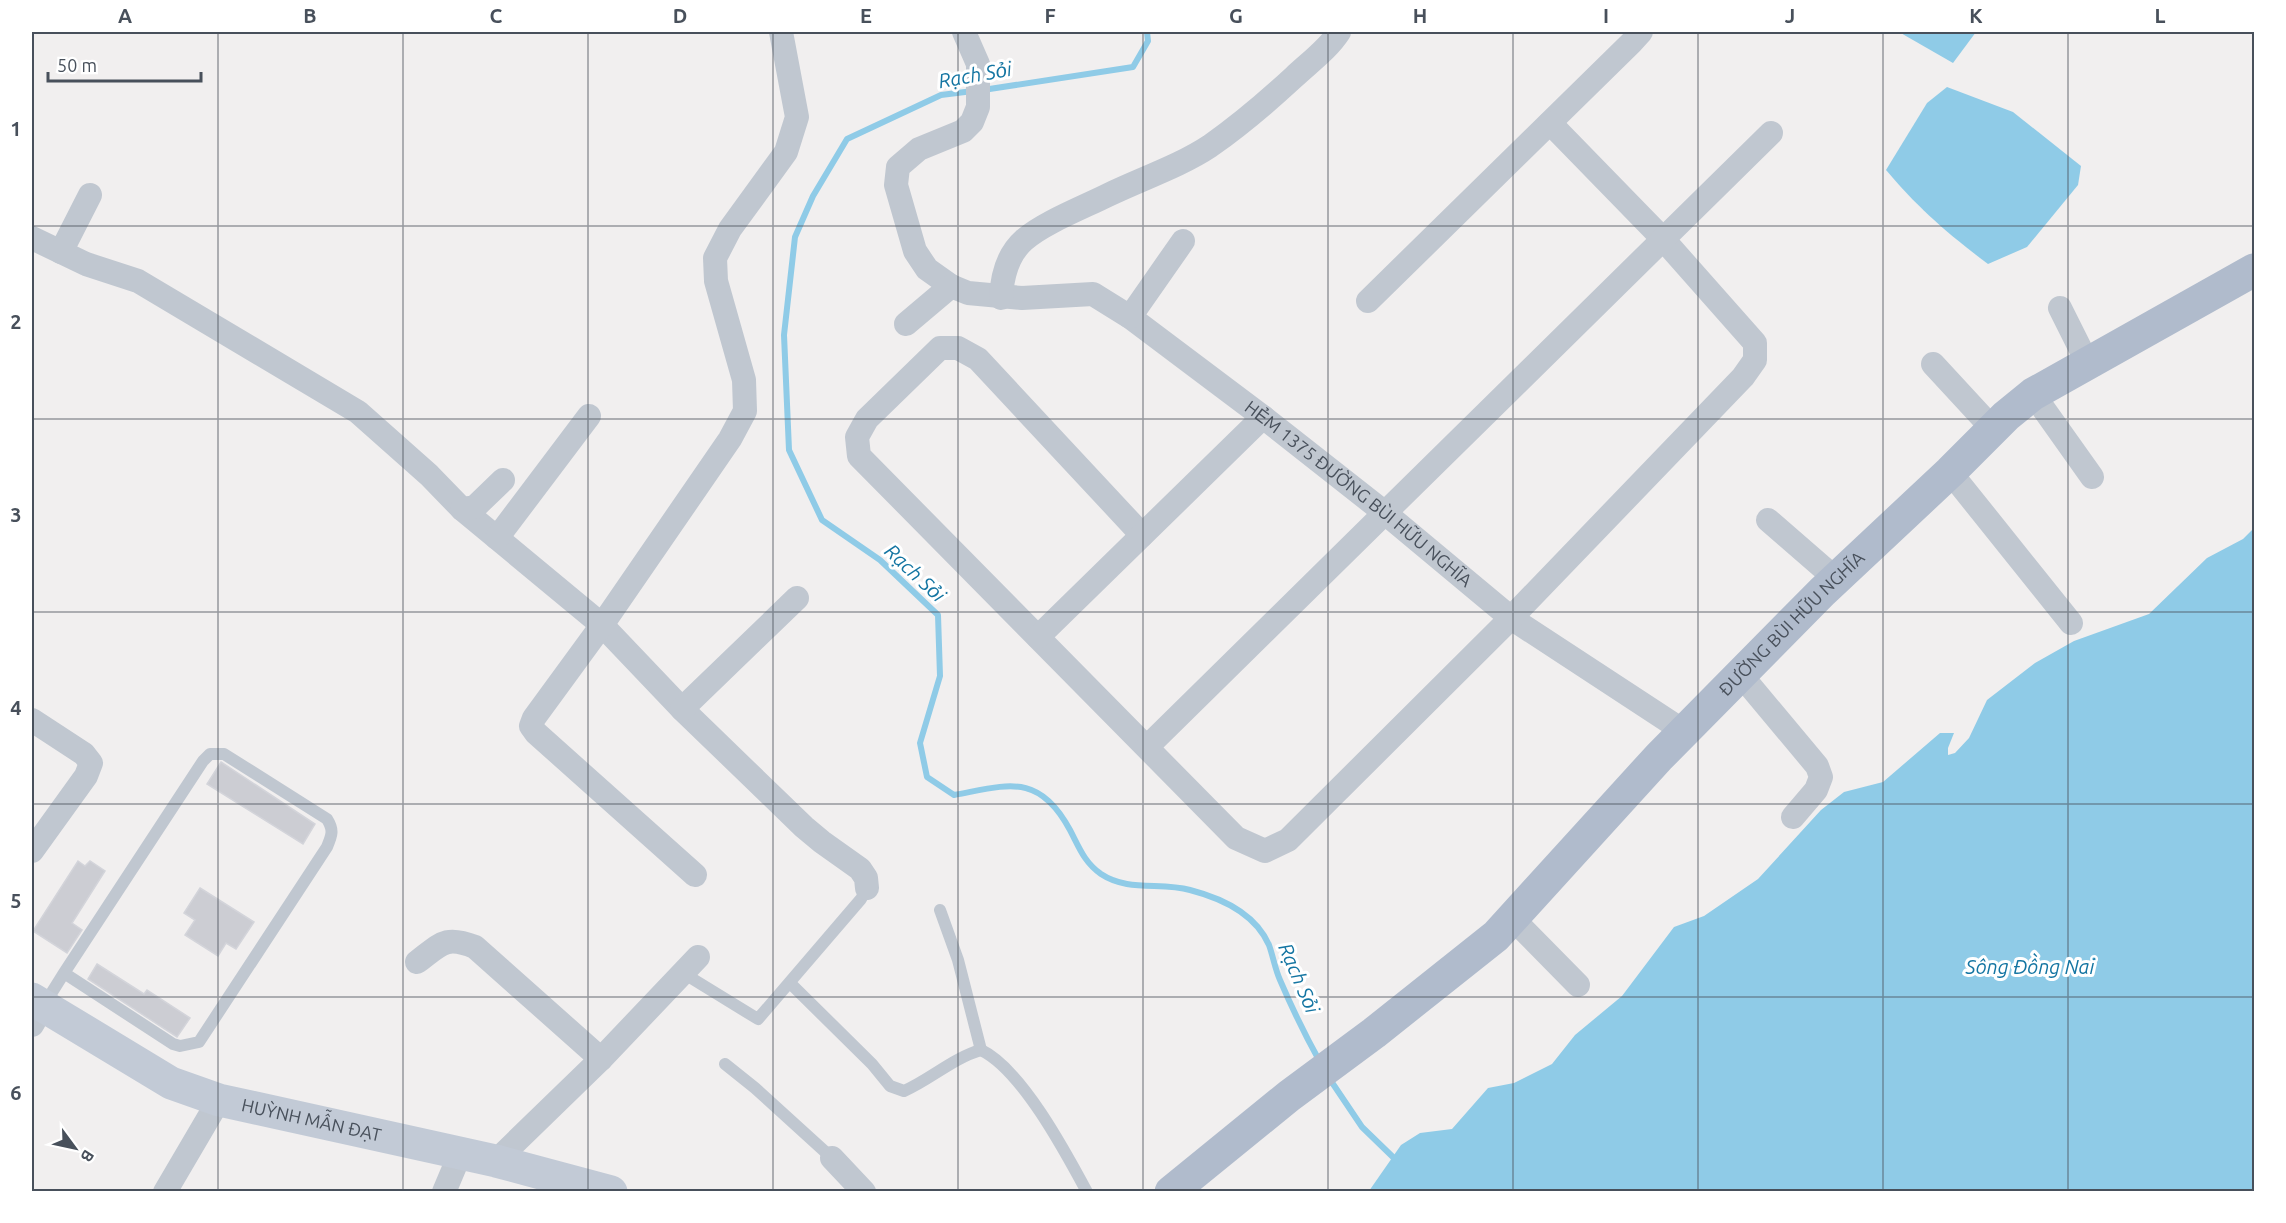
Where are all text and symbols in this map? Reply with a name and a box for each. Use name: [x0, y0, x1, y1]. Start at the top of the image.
text: A: [118, 4, 132, 27]
text: B: [303, 4, 317, 27]
text: C: [490, 4, 503, 27]
text: D: [673, 4, 687, 27]
text: E: [860, 4, 872, 27]
text: F: [1044, 4, 1056, 27]
text: G: [1229, 4, 1243, 27]
text: H: [1413, 4, 1427, 27]
text: I: [1603, 4, 1609, 27]
text: J: [1785, 4, 1795, 27]
text: K: [1969, 4, 1983, 27]
text: L: [2155, 4, 2166, 27]
scale bar: [48, 45, 201, 83]
text: 50 m: [57, 55, 97, 75]
water label: Rạch Sỏi: [936, 57, 1014, 92]
text: 1: [10, 117, 22, 140]
text: 2: [10, 310, 22, 333]
street label: HẺM 1375 ĐƯỜNG BÙI HỮU NGHĨA: [1241, 396, 1477, 590]
text: 3: [10, 503, 22, 526]
water label: Rạch Sỏi: [880, 539, 951, 607]
street label: ĐƯỜNG BÙI HỮU NGHĨA: [1714, 547, 1868, 699]
text: 4: [10, 696, 22, 719]
text: 5: [10, 889, 22, 912]
water label: Rạch Sỏi: [1274, 939, 1325, 1017]
water label: Sông Đồng Nai: [1965, 952, 2095, 978]
text: 6: [10, 1081, 22, 1104]
street label: HUỲNH MẪN ĐẠT: [240, 1094, 383, 1144]
north arrow: [45, 1118, 105, 1178]
text: B: [77, 1147, 98, 1166]

